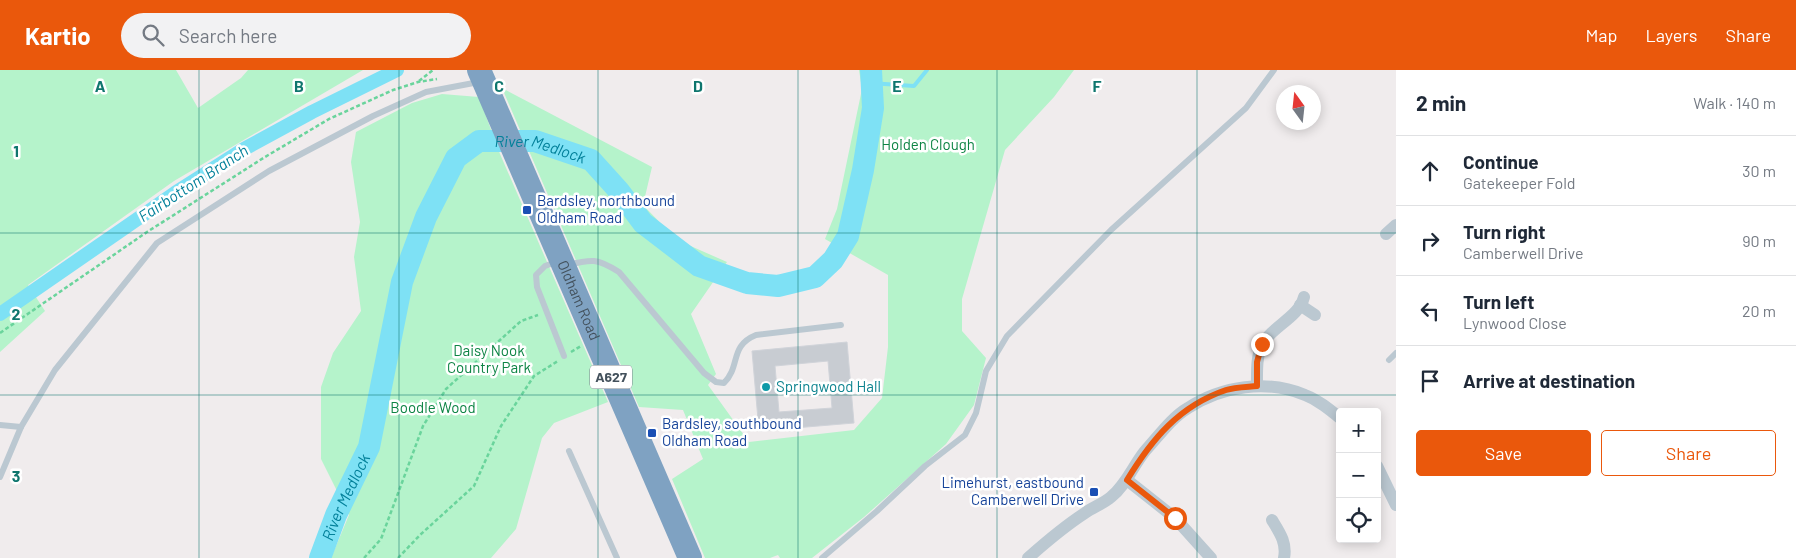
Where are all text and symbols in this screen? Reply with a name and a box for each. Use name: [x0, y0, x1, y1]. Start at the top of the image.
search box: [121, 13, 471, 58]
text: Kartio: [25, 21, 91, 50]
icon: search: [139, 21, 167, 49]
text: Search here: [179, 24, 277, 47]
text: Map: [1585, 24, 1617, 46]
text: Layers: [1645, 24, 1698, 46]
text: Share: [1726, 24, 1771, 46]
text: A: [95, 76, 106, 95]
text: B: [294, 76, 304, 95]
text: C: [494, 76, 504, 95]
text: D: [693, 76, 703, 95]
text: E: [892, 76, 902, 95]
text: F: [1093, 76, 1102, 95]
north arrow: [1276, 85, 1321, 130]
text: 2 min: [1416, 90, 1466, 115]
text: Walk · 140 m: [1693, 93, 1776, 112]
water label: River Medlock: [494, 131, 589, 167]
park label: Holden Clough: [881, 135, 975, 153]
water label: Fairbottom Branch: [134, 140, 251, 225]
text: 1: [13, 141, 19, 160]
text: Continue: [1463, 150, 1539, 173]
icon: ahead: [1416, 157, 1444, 185]
text: 30 m: [1742, 161, 1776, 180]
text: Gatekeeper Fold: [1463, 173, 1576, 192]
place label: Bardsley, northbound Oldham Road: [537, 191, 675, 226]
marker: Bardsley, northbound Oldham Road: [521, 204, 533, 216]
text: Turn right: [1463, 220, 1545, 243]
icon: right: [1416, 227, 1444, 255]
text: 90 m: [1742, 231, 1776, 250]
text: Camberwell Drive: [1463, 243, 1583, 262]
street label: Oldham Road: [554, 257, 605, 343]
text: Turn left: [1463, 290, 1534, 313]
icon: left: [1416, 297, 1444, 325]
text: 20 m: [1742, 301, 1776, 320]
text: 2: [12, 304, 21, 323]
text: Lynwood Close: [1463, 313, 1567, 332]
route end: [1251, 333, 1274, 356]
park label: Daisy Nook Country Park: [447, 341, 532, 376]
road number: A627: [590, 366, 632, 388]
icon: arrive: [1416, 367, 1444, 395]
text: Arrive at destination: [1463, 369, 1635, 392]
place label: Springwood Hall: [776, 377, 881, 395]
marker: Springwood Hall: [760, 381, 772, 393]
park label: Boodle Wood: [390, 398, 476, 416]
map controls: [1336, 408, 1381, 543]
button: +: [1336, 408, 1381, 453]
place label: Bardsley, southbound Oldham Road: [662, 414, 802, 449]
marker: Bardsley, southbound Oldham Road: [646, 427, 658, 439]
button: Save: [1416, 430, 1591, 476]
button: Share: [1601, 430, 1776, 476]
water label: River Medlock: [317, 450, 373, 543]
button: −: [1336, 453, 1381, 498]
text: 3: [12, 466, 20, 485]
place label: Limehurst, eastbound Camberwell Drive: [941, 473, 1084, 508]
marker: Limehurst, eastbound Camberwell Drive: [1088, 486, 1100, 498]
button: locate: [1336, 498, 1381, 543]
route start: [1164, 507, 1187, 530]

